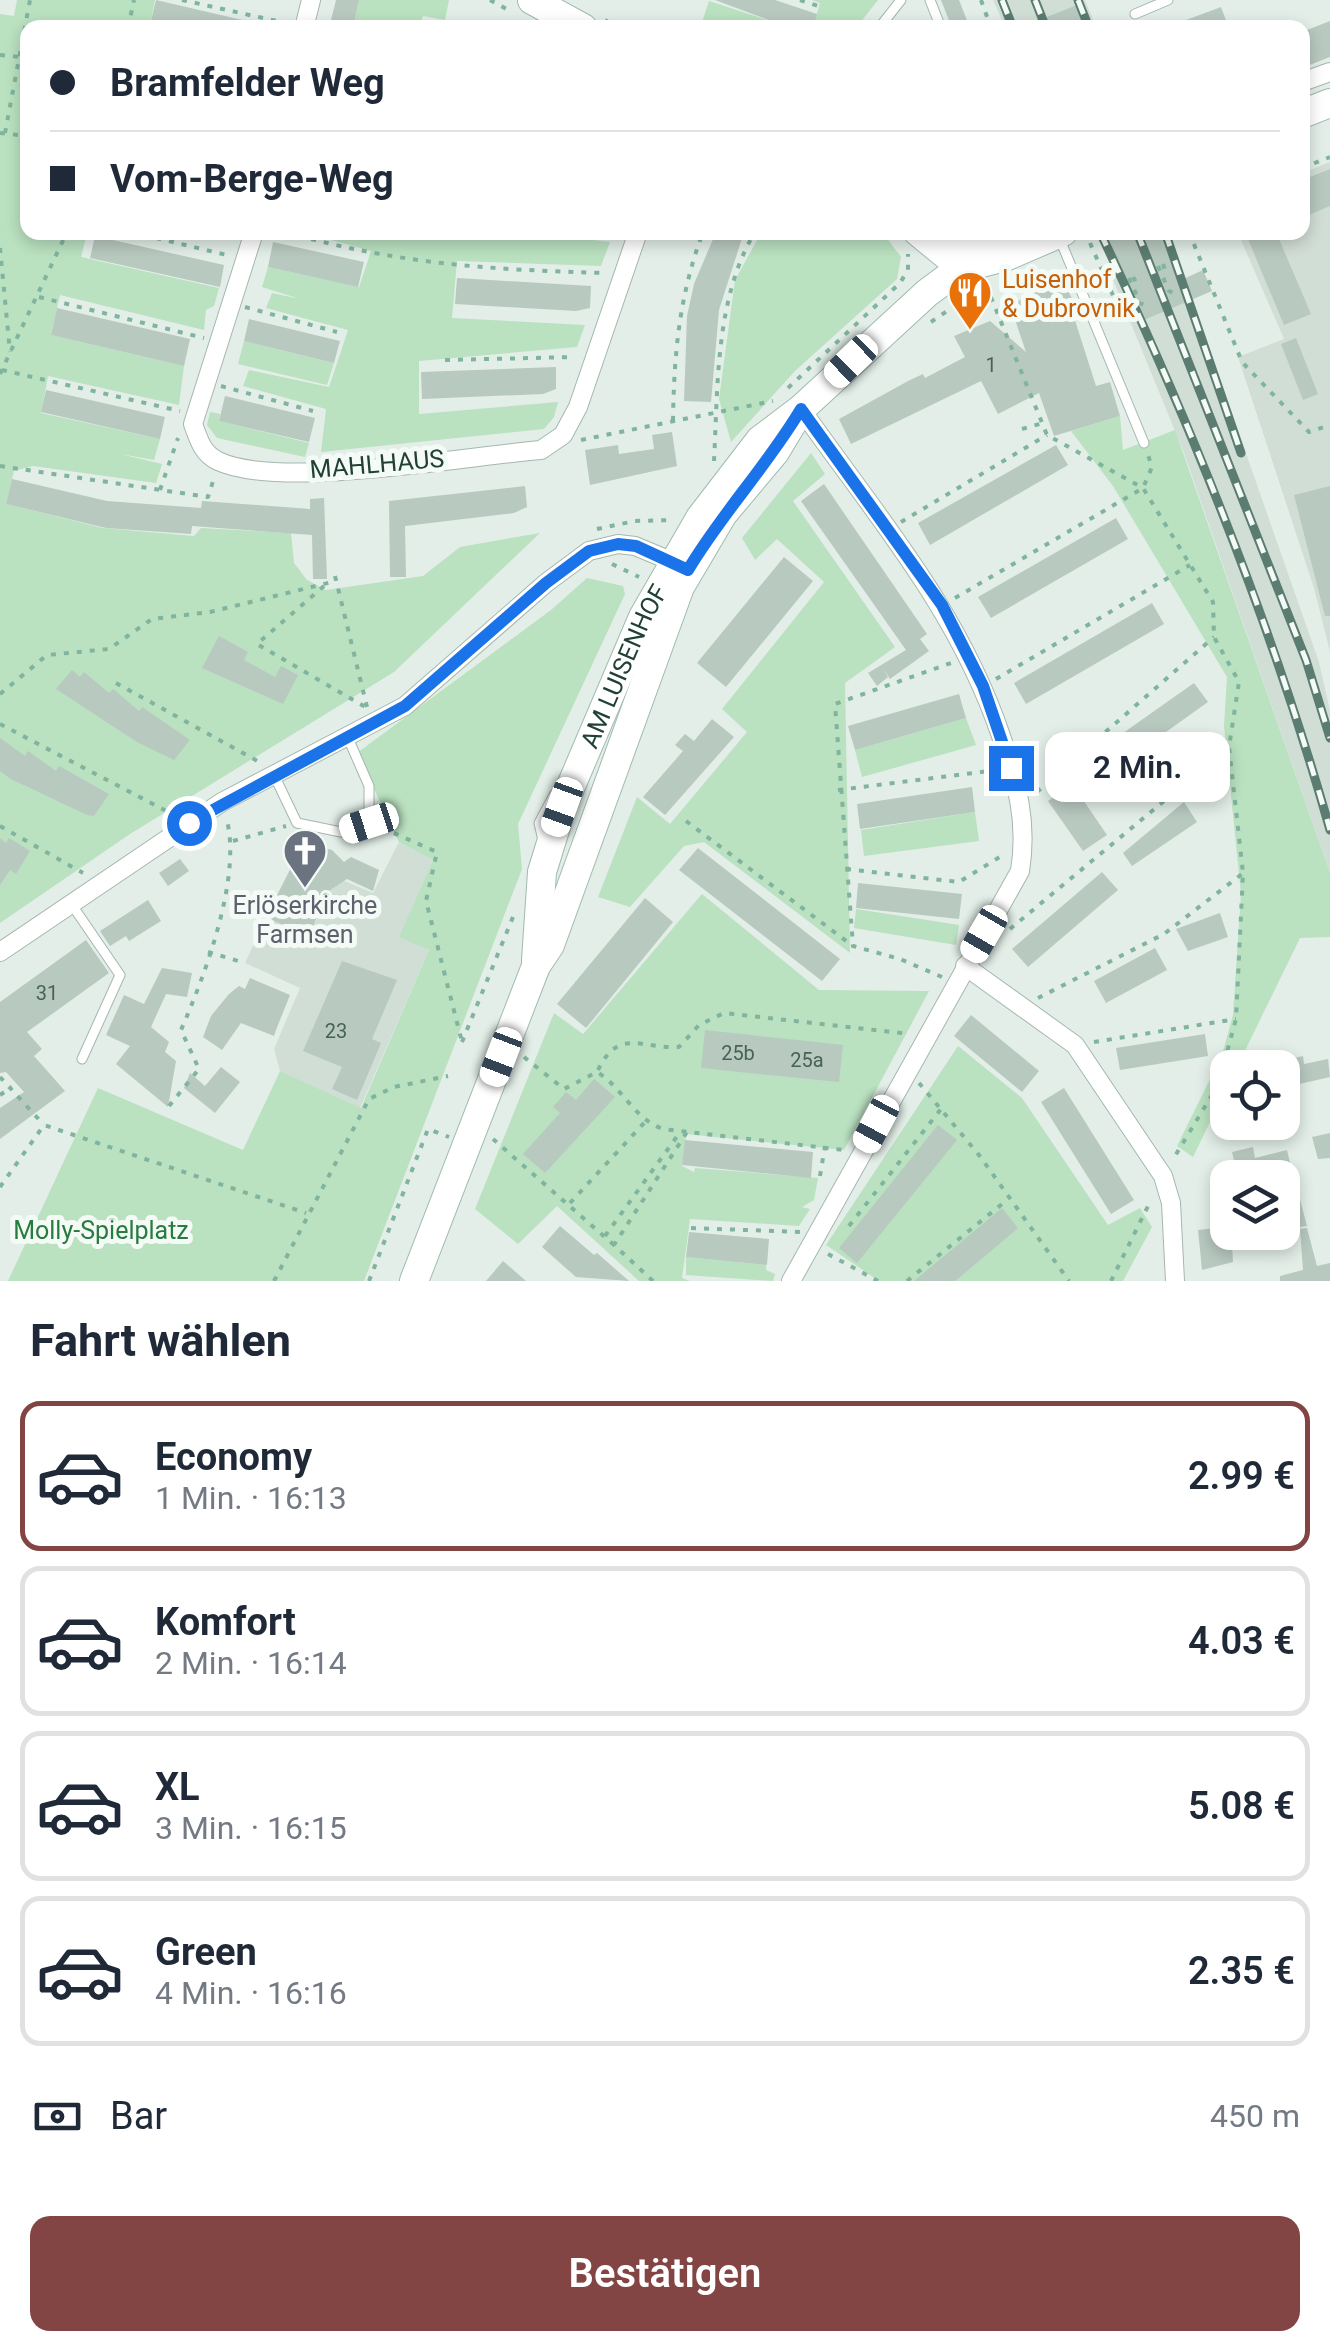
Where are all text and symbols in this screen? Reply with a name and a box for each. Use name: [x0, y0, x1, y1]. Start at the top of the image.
text: Bramfelder Weg: [110, 61, 385, 105]
text: Vom-Berge-Weg: [110, 157, 394, 201]
place label: Luisenhof & Dubrovnik: [1002, 265, 1135, 323]
restaurant icon: Luisenhof & Dubrovnik: [947, 270, 993, 331]
car: [819, 329, 883, 393]
house number: 1: [985, 353, 997, 377]
street label: MAHLHAUS: [309, 444, 445, 484]
street label: AM LUISENHOF: [574, 579, 673, 752]
callout: 2 Min.: [1046, 733, 1231, 803]
route end: [989, 746, 1034, 791]
text: 2 Min.: [1093, 748, 1182, 786]
car: [538, 774, 586, 840]
car: [336, 799, 402, 847]
route start: [167, 801, 212, 846]
church icon: Erlöserkirche Farmsen: [282, 828, 328, 889]
place label: Erlöserkirche Farmsen: [233, 891, 377, 949]
car: [956, 901, 1012, 967]
house number: 31: [36, 981, 58, 1005]
house number: 23: [325, 1019, 347, 1043]
car: [476, 1024, 526, 1090]
house number: 25b: [721, 1041, 755, 1065]
house number: 25a: [790, 1048, 824, 1072]
map controls: [1210, 1050, 1300, 1250]
button: locate: [1210, 1050, 1300, 1140]
car: [849, 1090, 903, 1158]
button: layers: [1210, 1160, 1300, 1250]
park label: Molly-Spielplatz: [13, 1216, 189, 1245]
text: Fahrt wählen: [30, 1314, 291, 1367]
icon: car: [35, 1431, 125, 1521]
text: Economy: [155, 1435, 312, 1479]
text: 2.99 €: [1188, 1454, 1295, 1498]
text: 1 Min. · 16:13: [155, 1479, 347, 1517]
icon: car: [35, 1596, 125, 1686]
text: Komfort: [155, 1600, 296, 1644]
text: 4.03 €: [1188, 1619, 1295, 1663]
text: 2 Min. · 16:14: [155, 1644, 347, 1682]
icon: car: [35, 1761, 125, 1851]
text: XL: [155, 1765, 200, 1809]
text: 5.08 €: [1188, 1784, 1295, 1828]
text: 3 Min. · 16:15: [155, 1809, 347, 1847]
icon: car: [35, 1926, 125, 2016]
text: Green: [155, 1930, 257, 1974]
text: 2.35 €: [1188, 1949, 1295, 1993]
text: 4 Min. · 16:16: [155, 1974, 347, 2012]
icon: cash: [30, 2089, 85, 2144]
text: Bar: [110, 2094, 167, 2138]
text: 450 m: [1210, 2097, 1300, 2135]
button: Bestätigen: [30, 2216, 1300, 2331]

